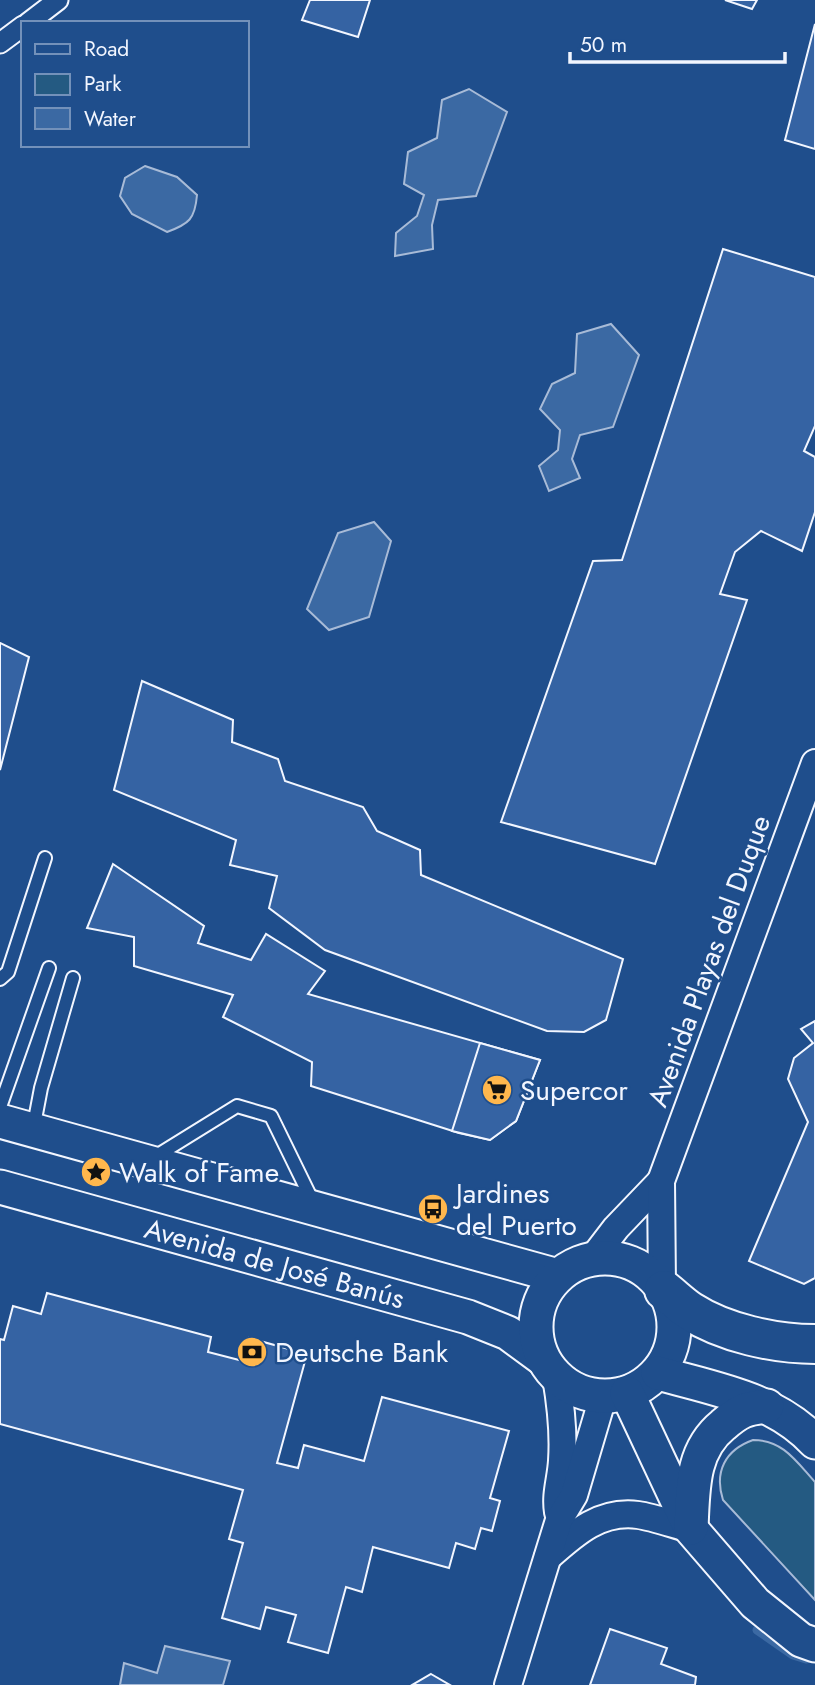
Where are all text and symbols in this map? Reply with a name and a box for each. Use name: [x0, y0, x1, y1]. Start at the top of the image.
legend: [21, 21, 248, 147]
scale bar: [570, 21, 785, 65]
text: 50 m: [580, 30, 627, 60]
text: Road: [84, 34, 129, 64]
text: Park: [84, 69, 122, 99]
text: Water: [84, 104, 137, 134]
street label: Avenida Playas del Duque: [637, 809, 781, 1113]
place label: Supercor: [520, 1070, 628, 1111]
supermarket icon: Supercor: [480, 1073, 514, 1107]
place label: Walk of Fame: [119, 1152, 279, 1193]
place icon: Walk of Fame: [79, 1155, 113, 1189]
place label: Jardines del Puerto: [452, 1173, 577, 1246]
bus stop icon: Jardines del Puerto: [416, 1192, 450, 1226]
street label: Avenida de José Banús: [140, 1208, 409, 1319]
place label: Deutsche Bank: [275, 1332, 449, 1373]
bank icon: Deutsche Bank: [235, 1335, 269, 1369]

